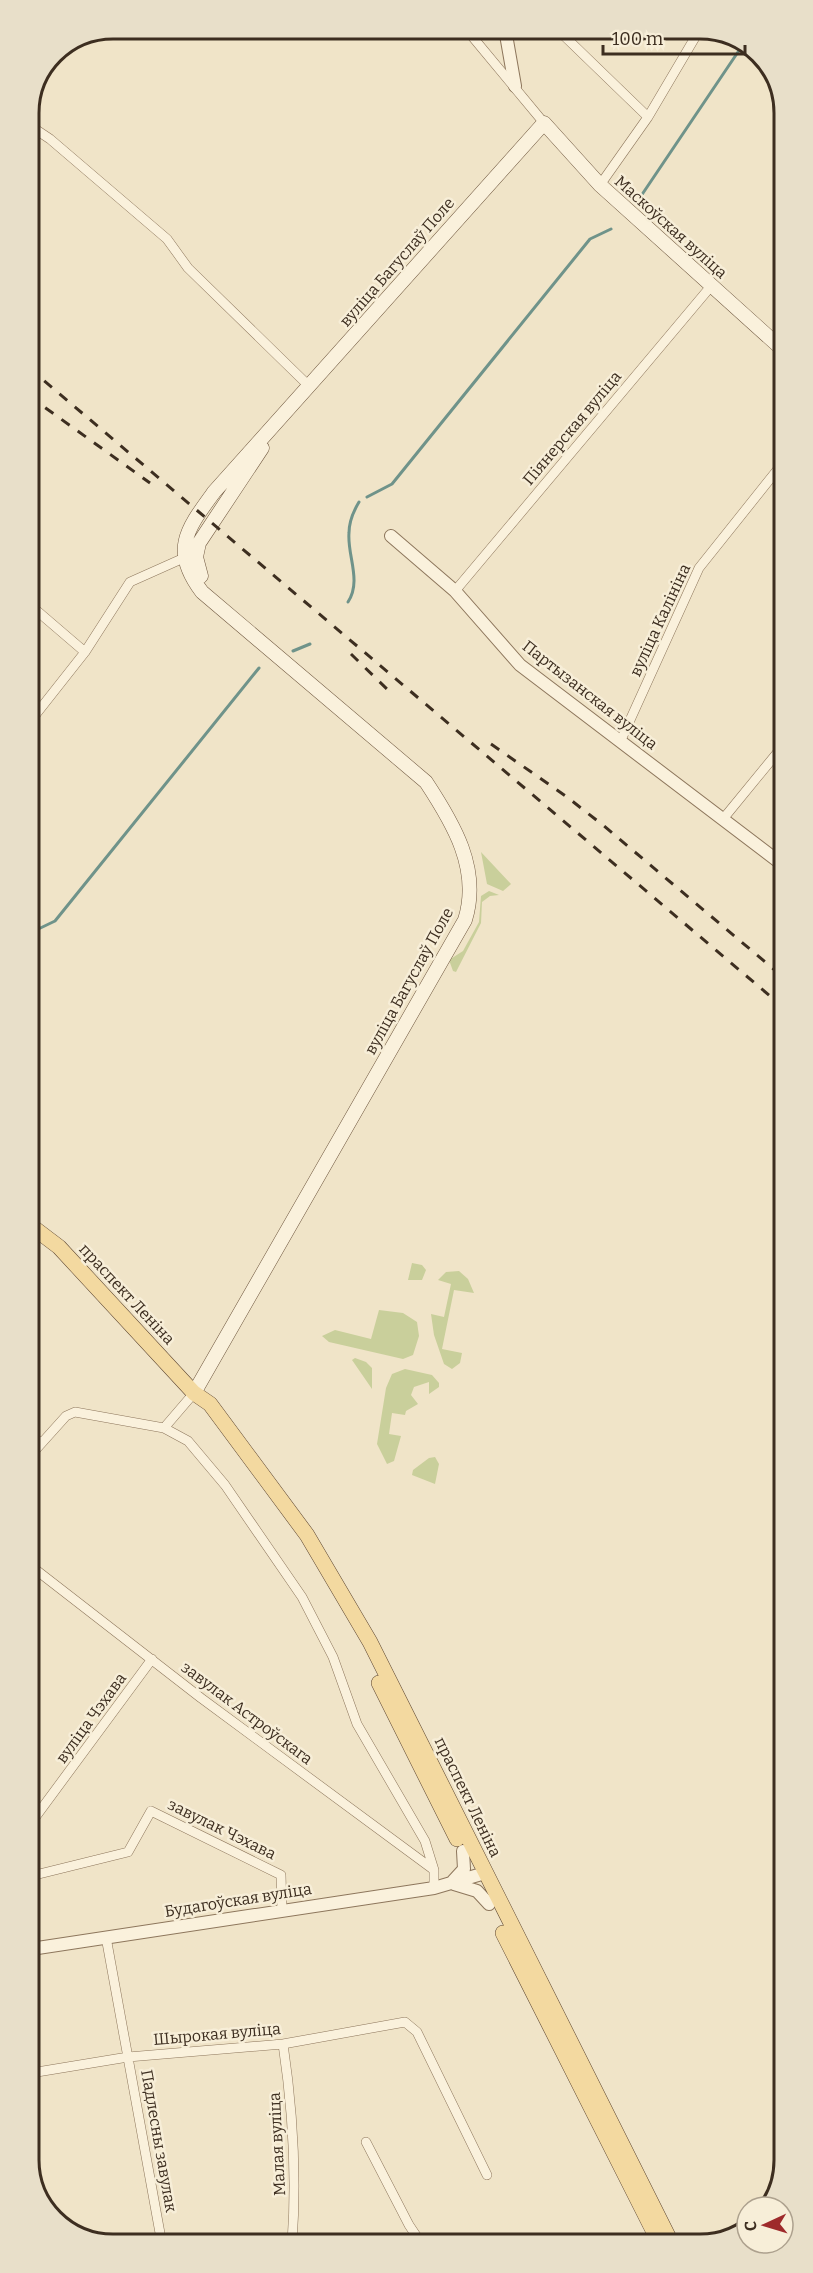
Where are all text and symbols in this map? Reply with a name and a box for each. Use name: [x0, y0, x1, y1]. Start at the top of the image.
scale bar: [603, 18, 746, 56]
text: 100 m: [612, 28, 663, 50]
street label: Маскоўская вуліца: [611, 172, 731, 283]
street label: вуліца Багуслаў Поле: [336, 194, 458, 330]
street label: Піянерская вуліца: [519, 367, 625, 489]
street label: вуліца Калініна: [626, 560, 695, 679]
street label: Партызанская вуліца: [519, 636, 661, 754]
street label: вуліца Багуслаў Поле: [361, 904, 457, 1058]
street label: праспект Леніна: [75, 1240, 179, 1349]
street label: завулак Астроўскага: [178, 1657, 317, 1769]
street label: вуліца Чэхава: [52, 1669, 130, 1767]
street label: праспект Леніна: [431, 1734, 505, 1860]
street label: завулак Чэхава: [165, 1795, 279, 1863]
street label: Будагоўская вуліца: [163, 1879, 313, 1921]
street label: Шырокая вуліца: [153, 2019, 282, 2049]
street label: Падлесны завулак: [137, 2068, 181, 2214]
street label: Малая вуліца: [265, 2092, 289, 2196]
north arrow: [735, 2195, 795, 2255]
text: С: [741, 2220, 760, 2232]

